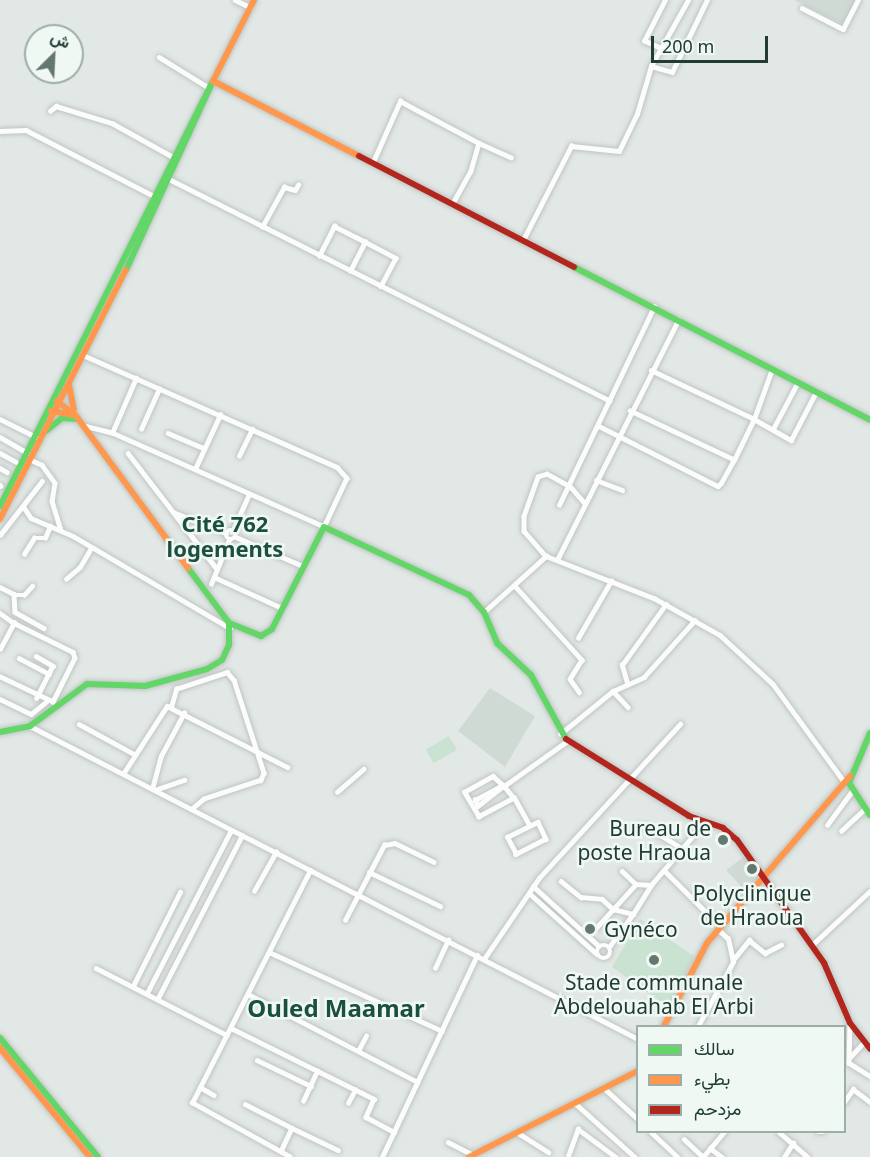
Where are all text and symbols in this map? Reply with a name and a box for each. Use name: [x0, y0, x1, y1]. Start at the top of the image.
north arrow: [24, 24, 84, 84]
scale bar: [654, 24, 771, 62]
text: ش: [47, 25, 74, 53]
text: 200 m: [662, 34, 714, 58]
district label: Cité 762 logements: [167, 510, 283, 562]
place label: Bureau de poste Hraoua: [577, 815, 711, 865]
marker: Bureau de poste Hraoua: [716, 833, 730, 847]
marker: Polyclinique de Hraoua: [743, 860, 761, 878]
place label: Polyclinique de Hraoua: [693, 880, 811, 930]
place label: Gynéco: [604, 916, 678, 942]
marker: Gynéco: [581, 920, 599, 938]
marker: Stade communale Abdelouahab El Arbi: [647, 953, 661, 967]
place label: Stade communale Abdelouahab El Arbi: [554, 969, 754, 1019]
district label: Ouled Maamar: [247, 994, 425, 1022]
legend: [636, 1025, 846, 1133]
text: سالك: [694, 1036, 734, 1060]
text: بطيء: [694, 1066, 730, 1090]
text: مزدحم: [694, 1096, 741, 1120]

